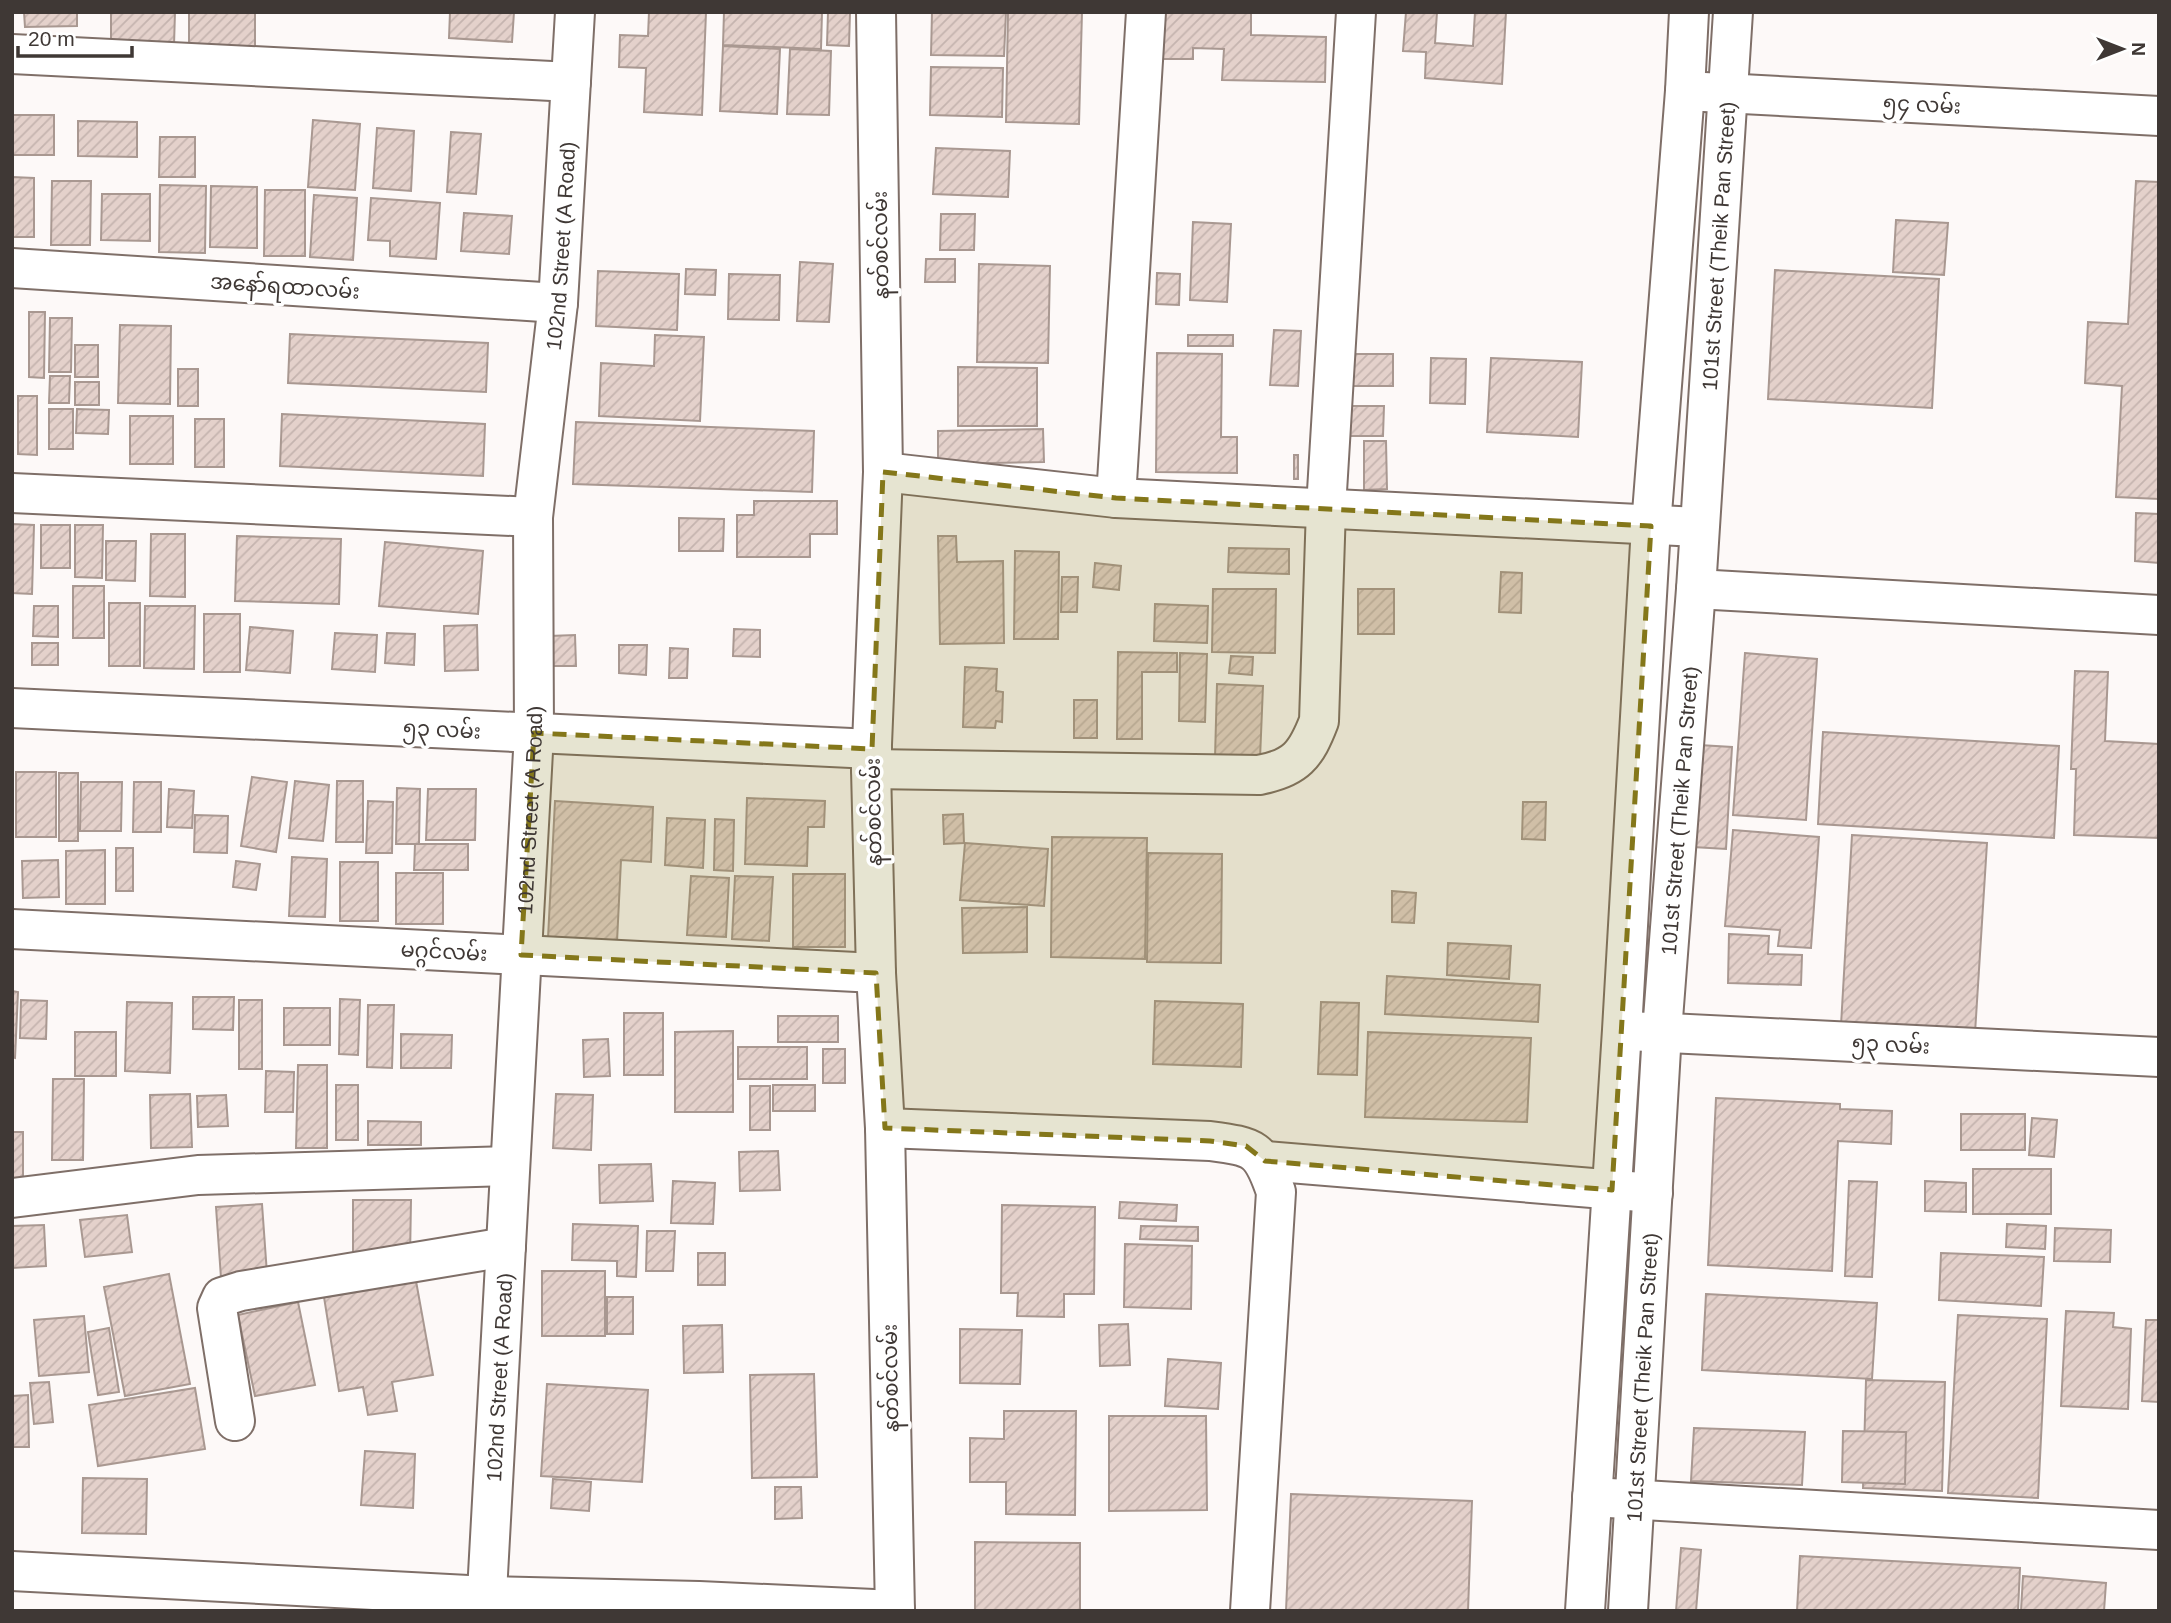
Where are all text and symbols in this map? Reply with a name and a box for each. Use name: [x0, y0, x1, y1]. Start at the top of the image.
scale bar: [18, 14, 131, 58]
north arrow: [2087, 14, 2157, 84]
text: 20 m: [28, 27, 75, 50]
text: N: [2128, 42, 2149, 56]
street label: ၅၄ လမ်း: [1882, 86, 1962, 124]
street label: 101st Street (Theik Pan Street): [1697, 101, 1739, 391]
street label: 102nd Street (A Road): [541, 141, 579, 351]
street label: နတ်စင်လမ်း: [864, 190, 898, 300]
street label: အနော်ရထာလမ်း: [209, 265, 361, 309]
street label: 101st Street (Theik Pan Street): [1656, 665, 1702, 956]
street label: 102nd Street (A Road): [513, 706, 546, 915]
street label: ၅၃ လမ်း: [402, 711, 482, 749]
street label: နတ်စင်လမ်း: [857, 757, 891, 867]
street label: မဂ္ဂင်လမ်း: [400, 933, 488, 972]
street label: ၅၃ လမ်း: [1851, 1026, 1931, 1064]
street label: 101st Street (Theik Pan Street): [1622, 1232, 1662, 1523]
street label: 102nd Street (A Road): [482, 1272, 516, 1482]
street label: နတ်စင်လမ်း: [874, 1323, 908, 1433]

